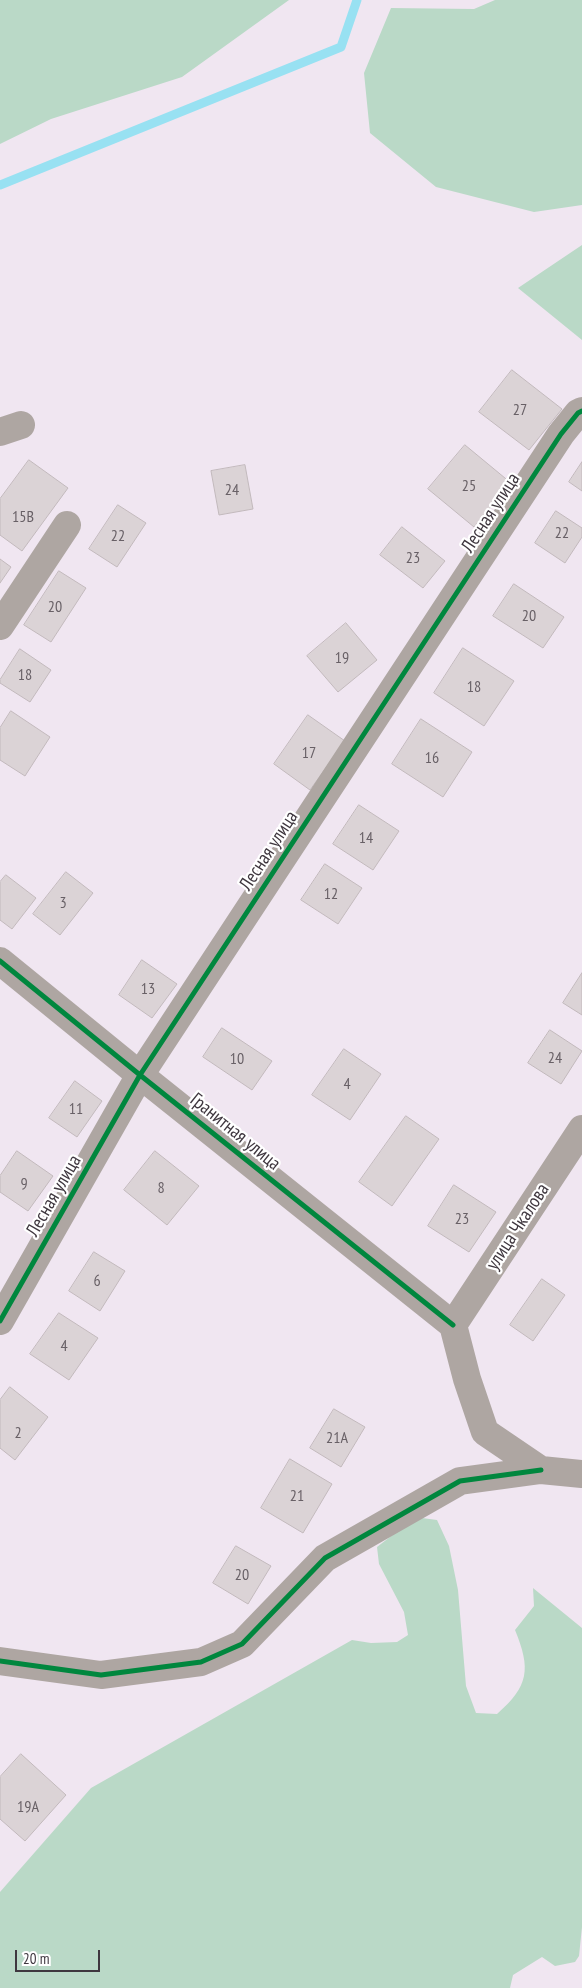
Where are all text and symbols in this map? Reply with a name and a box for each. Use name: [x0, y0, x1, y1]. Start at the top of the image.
house number: 27: [513, 400, 527, 420]
street label: Лесная улица: [457, 469, 525, 557]
house number: 25: [462, 476, 476, 496]
house number: 24: [225, 480, 239, 500]
house number: 15В: [12, 507, 34, 527]
house number: 22: [555, 523, 569, 543]
house number: 22: [111, 526, 125, 546]
house number: 23: [406, 548, 420, 568]
house number: 20: [48, 597, 62, 617]
house number: 20: [522, 606, 536, 626]
house number: 19: [335, 648, 349, 668]
house number: 18: [18, 665, 32, 685]
house number: 18: [467, 677, 481, 697]
house number: 17: [302, 743, 316, 763]
house number: 16: [425, 748, 439, 768]
street label: Лесная улица: [235, 807, 303, 895]
house number: 14: [359, 828, 373, 848]
house number: 12: [324, 884, 338, 904]
house number: 3: [59, 893, 67, 913]
house number: 13: [141, 979, 155, 999]
house number: 24: [548, 1048, 562, 1068]
house number: 10: [230, 1049, 244, 1069]
house number: 4: [343, 1074, 351, 1094]
street label: Гранитная улица: [185, 1089, 285, 1175]
house number: 11: [69, 1099, 83, 1119]
street label: Лесная улица: [22, 1151, 86, 1241]
house number: 9: [20, 1174, 28, 1194]
house number: 8: [157, 1178, 165, 1198]
street label: улица Чкалова: [482, 1180, 554, 1274]
house number: 23: [455, 1209, 469, 1229]
house number: 6: [93, 1271, 101, 1291]
house number: 4: [60, 1336, 68, 1356]
house number: 2: [14, 1423, 22, 1443]
house number: 21А: [326, 1428, 348, 1448]
house number: 21: [290, 1486, 304, 1506]
house number: 20: [235, 1565, 249, 1585]
house number: 19А: [17, 1797, 39, 1817]
scale bar: [18, 1940, 102, 1972]
text: 20 m: [23, 1949, 49, 1968]

